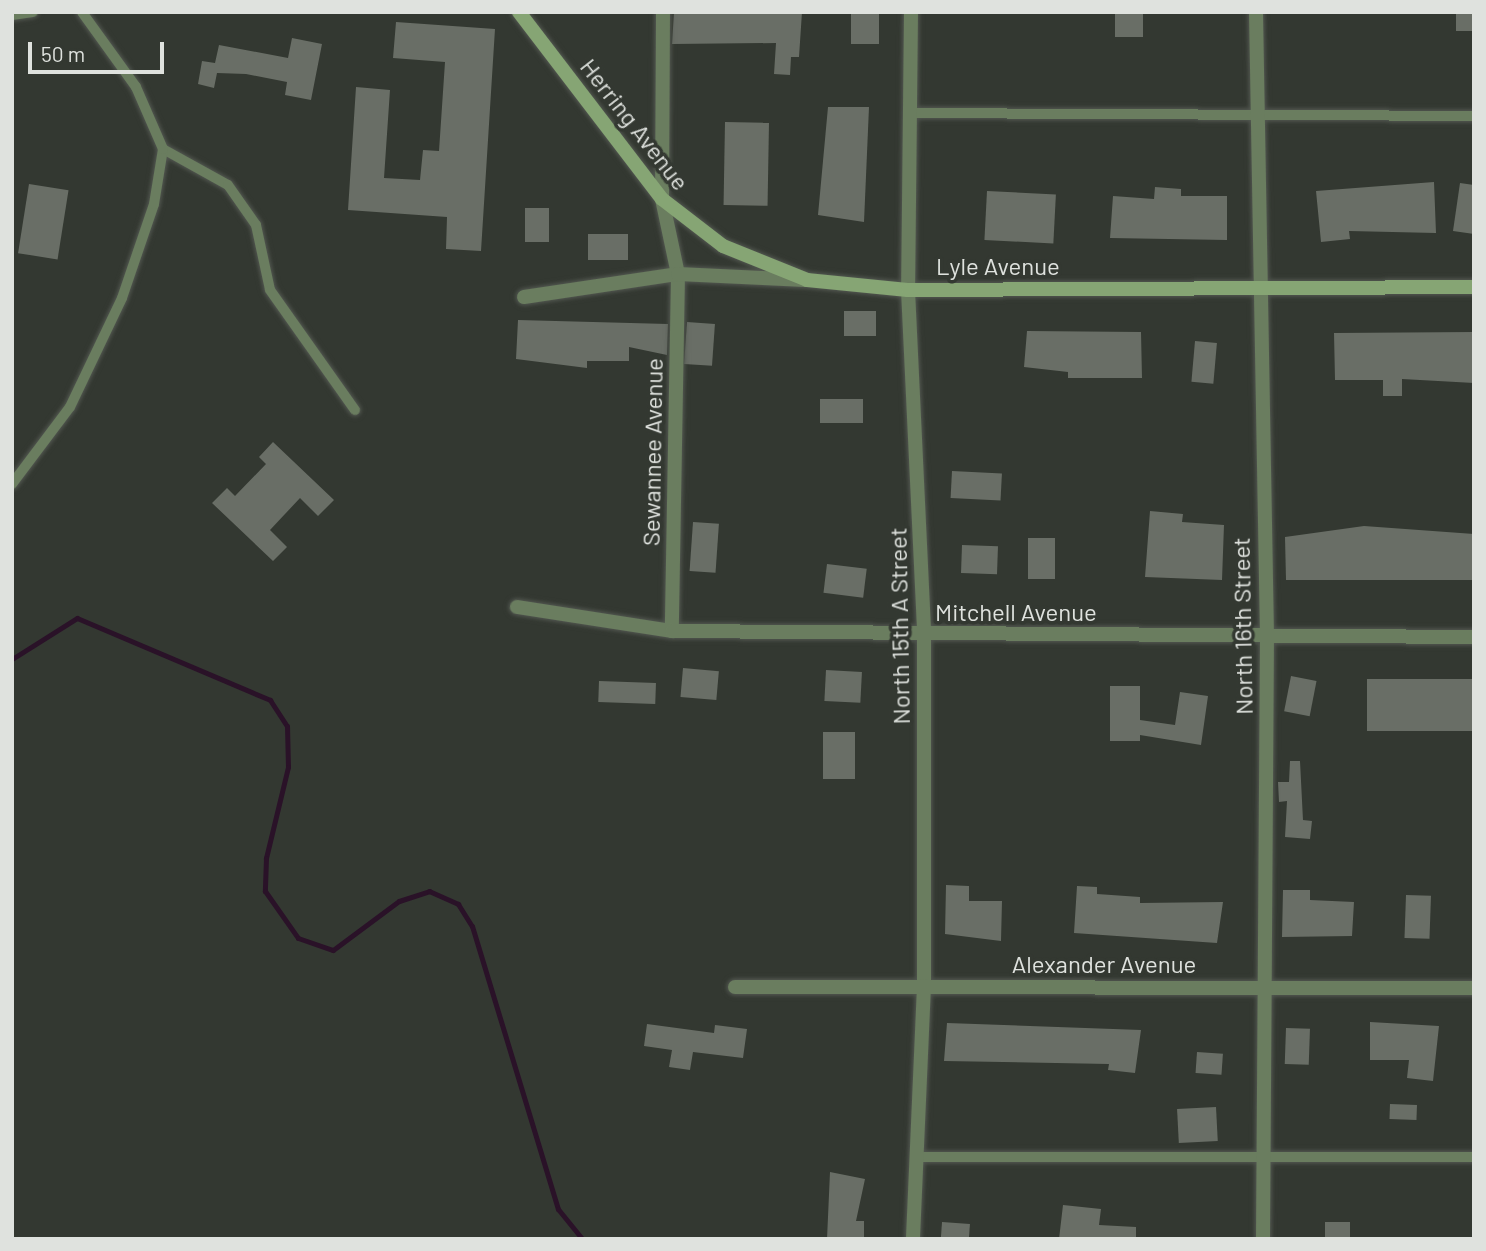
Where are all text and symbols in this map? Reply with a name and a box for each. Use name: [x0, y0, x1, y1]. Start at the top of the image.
scale bar: [32, 28, 168, 72]
text: 50 m: [41, 41, 85, 66]
street label: Herring Avenue: [575, 53, 695, 195]
street label: Lyle Avenue: [936, 252, 1060, 280]
street label: Sewannee Avenue: [636, 358, 668, 546]
street label: North 15th A Street: [883, 527, 915, 725]
street label: North 16th Street: [1226, 537, 1258, 715]
street label: Mitchell Avenue: [935, 598, 1097, 626]
street label: Alexander Avenue: [1012, 950, 1196, 978]

